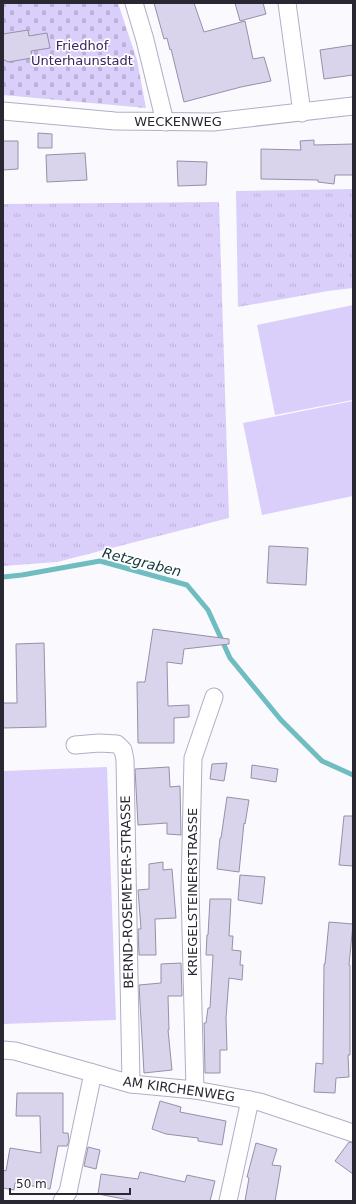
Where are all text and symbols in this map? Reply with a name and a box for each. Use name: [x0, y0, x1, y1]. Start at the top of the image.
park label: Friedhof Unterhaunstadt: [31, 38, 133, 68]
street label: WECKENWEG: [134, 114, 222, 129]
water label: Retzgraben: [101, 544, 183, 580]
street label: BERND-ROSEMEYER-STRASSE: [118, 795, 136, 989]
street label: KRIEGELSTEINERSTRASSE: [185, 808, 200, 976]
street label: AM KIRCHENWEG: [122, 1074, 236, 1104]
scale bar: [10, 1170, 130, 1196]
text: 50 m: [16, 1177, 47, 1191]

